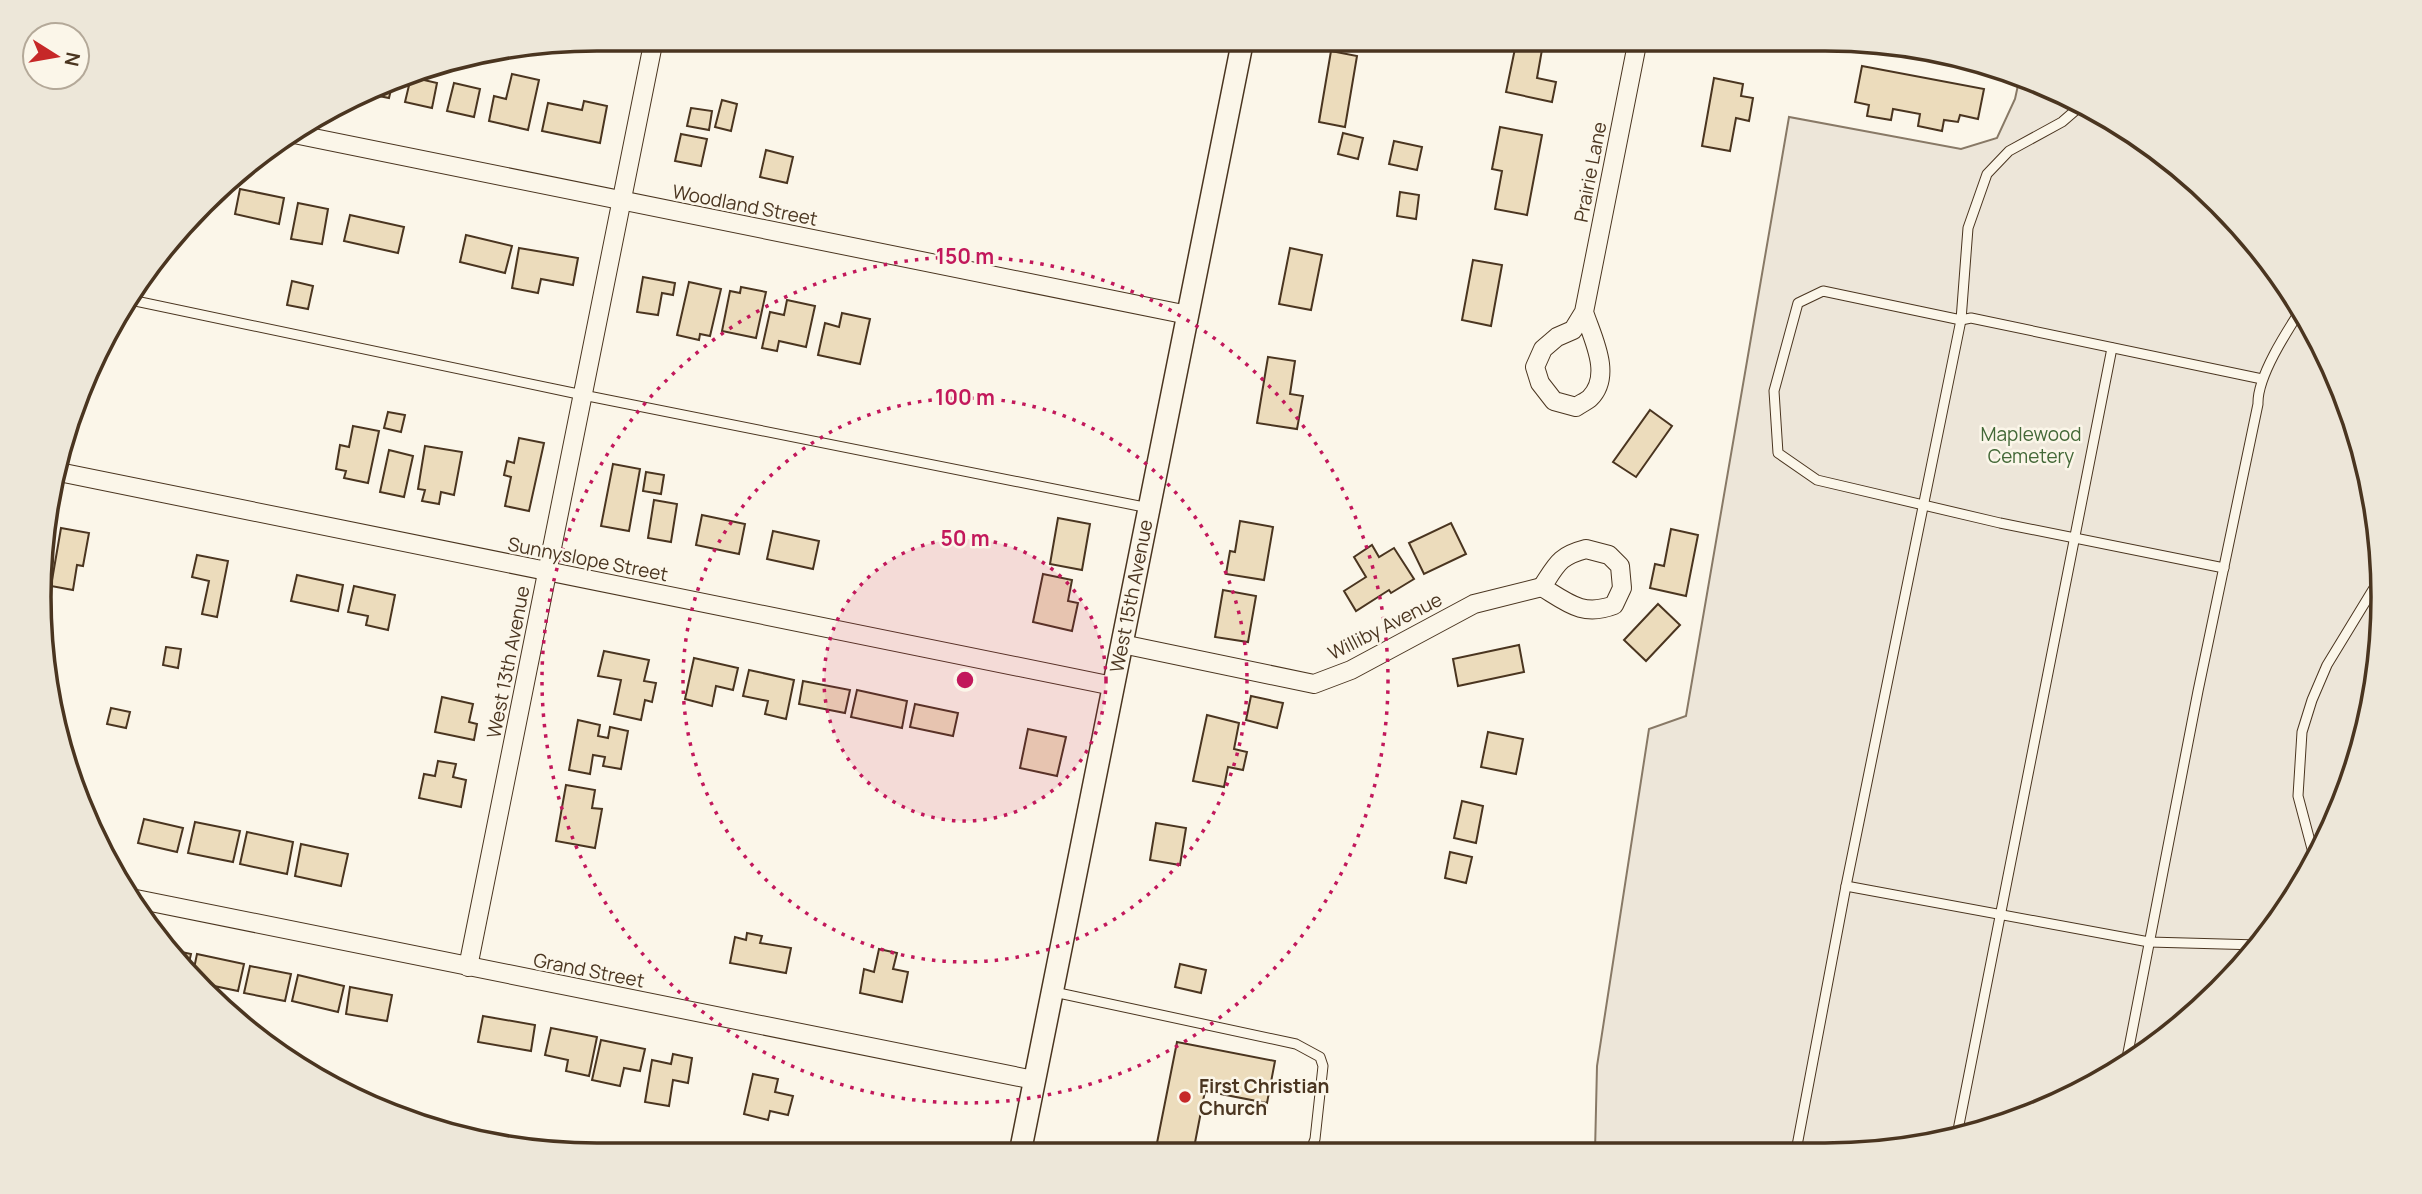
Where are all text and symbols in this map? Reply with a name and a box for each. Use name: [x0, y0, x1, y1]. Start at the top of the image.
north arrow: [21, 21, 91, 91]
text: N: [59, 50, 87, 68]
street label: Prairie Lane: [1568, 120, 1612, 224]
street label: Woodland Street: [670, 178, 820, 232]
text: 150 m: [936, 242, 994, 270]
text: 100 m: [935, 383, 995, 411]
park label: Maplewood Cemetery: [1981, 421, 2081, 469]
street label: West 15th Avenue: [1103, 517, 1159, 675]
text: 50 m: [940, 524, 990, 552]
street label: Sunnyslope Street: [506, 531, 670, 587]
street label: West 13th Avenue: [480, 584, 536, 740]
street label: Williby Avenue: [1324, 586, 1446, 666]
centre of rings: [953, 668, 977, 692]
street label: Grand Street: [531, 947, 647, 993]
place label: First Christian Church: [1199, 1073, 1329, 1121]
marker: First Christian Church: [1177, 1089, 1193, 1105]

